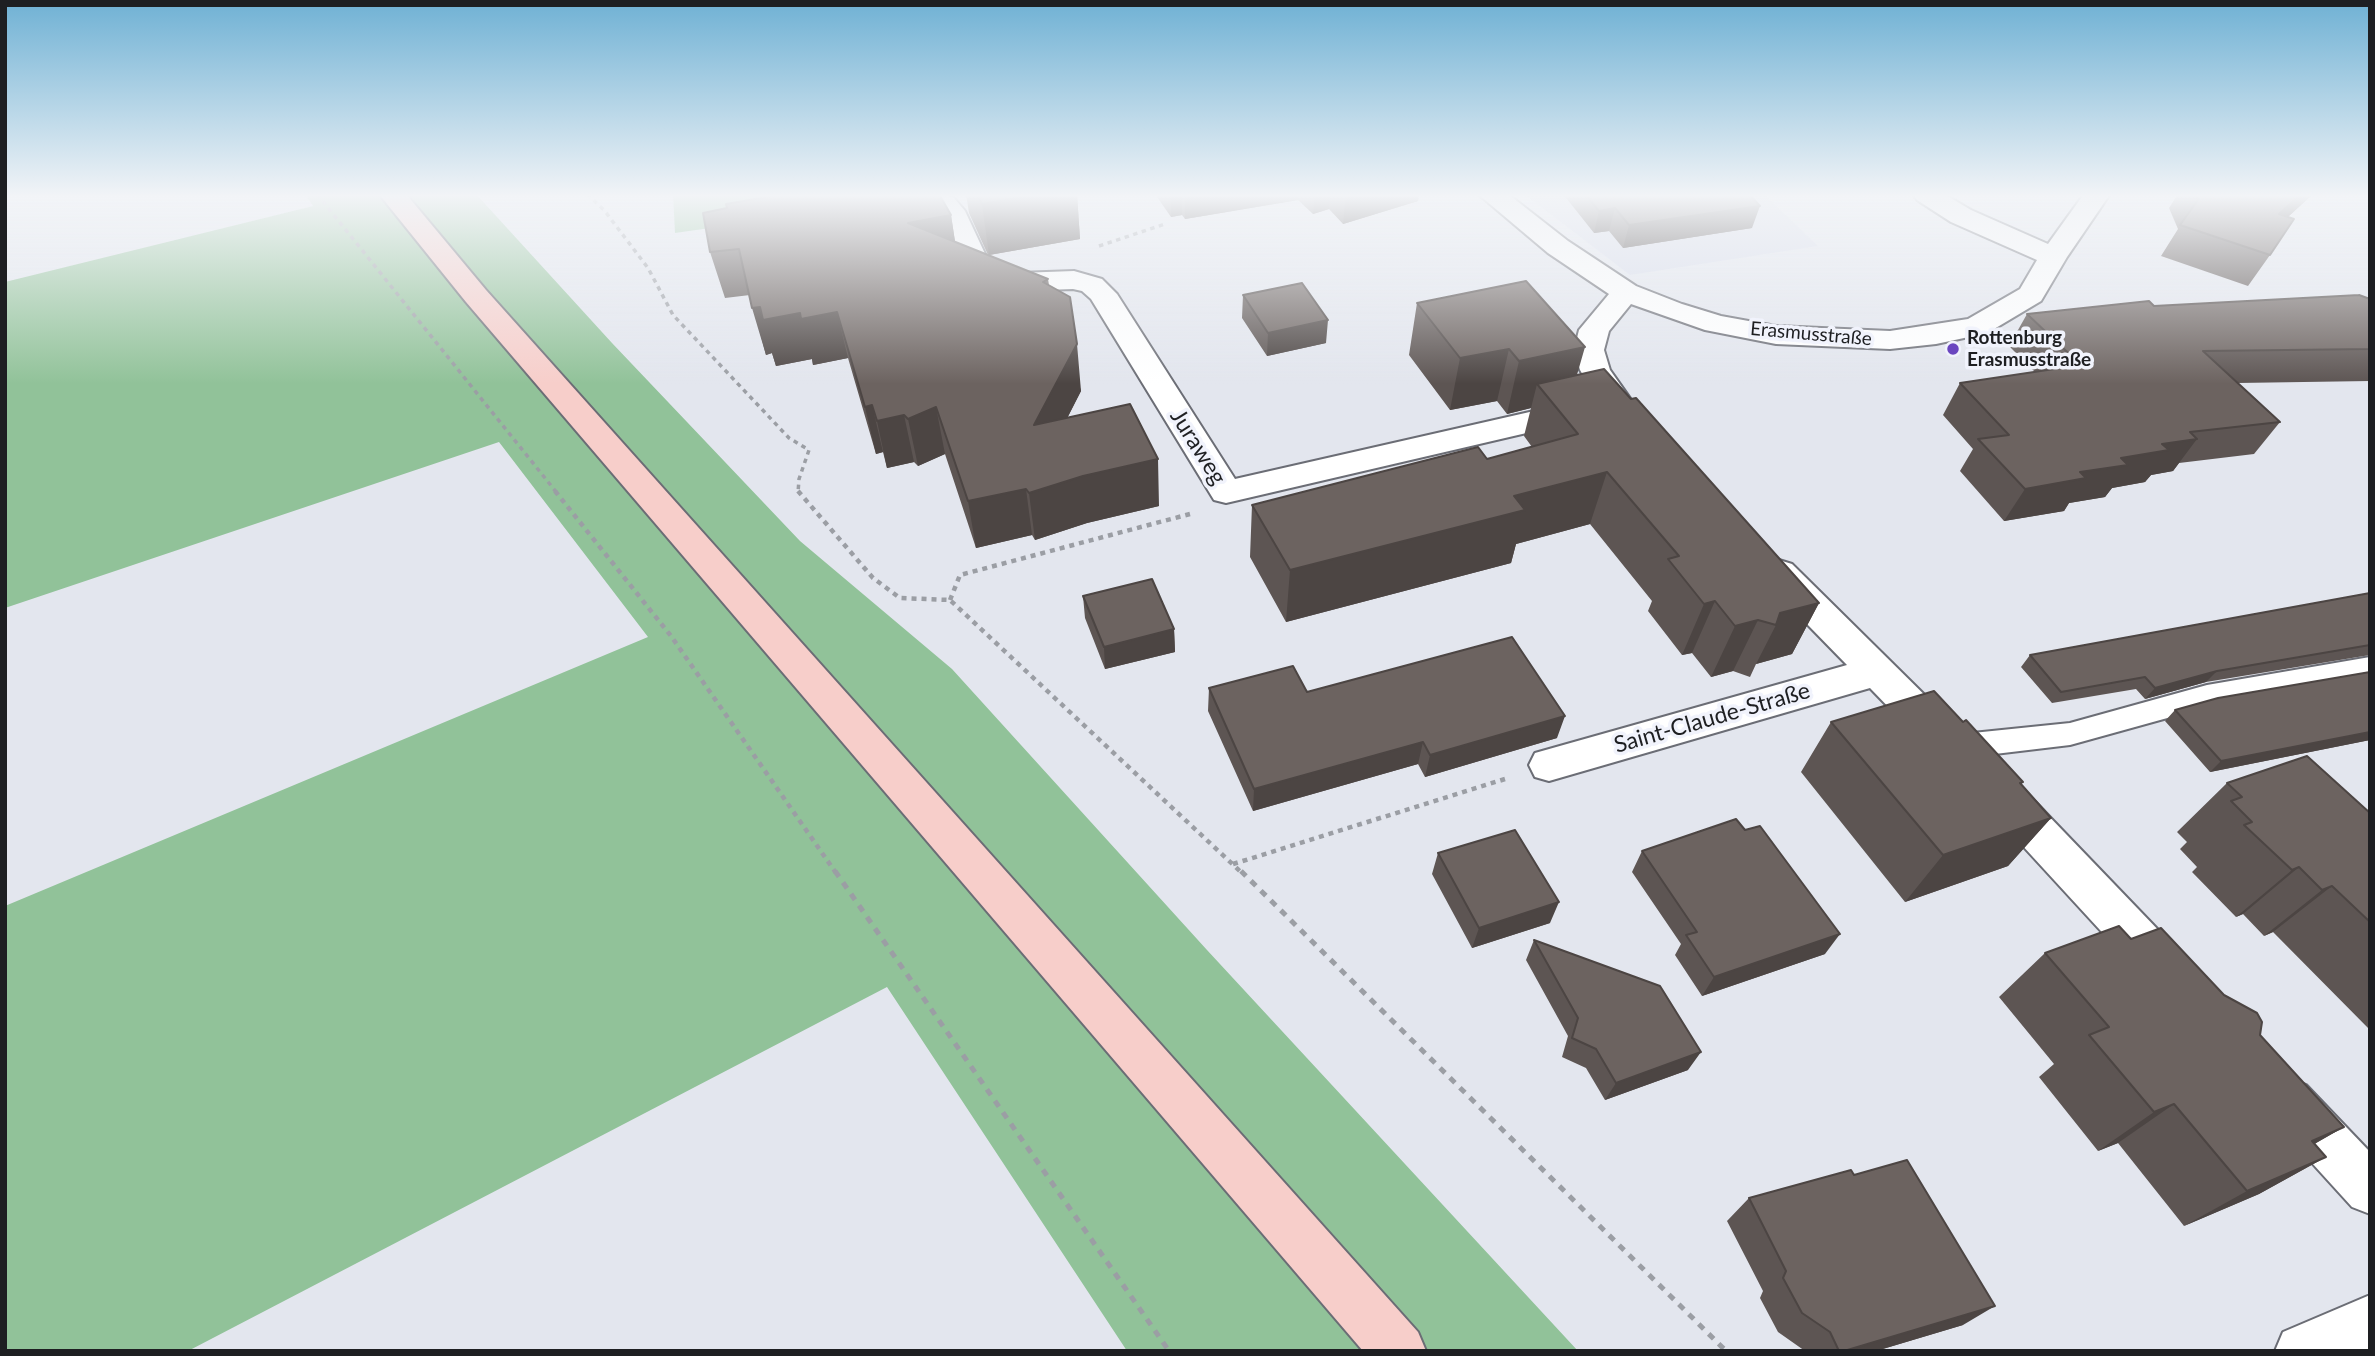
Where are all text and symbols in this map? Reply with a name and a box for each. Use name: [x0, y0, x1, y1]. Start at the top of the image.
street label: Erasmusstraße: [1749, 317, 1873, 351]
place label: Rottenburg Erasmusstraße: [1967, 327, 2091, 371]
marker: Rottenburg Erasmusstraße: [1945, 341, 1961, 357]
street label: Juraweg: [1164, 404, 1232, 490]
street label: Saint-Claude-Straße: [1611, 677, 1813, 759]

